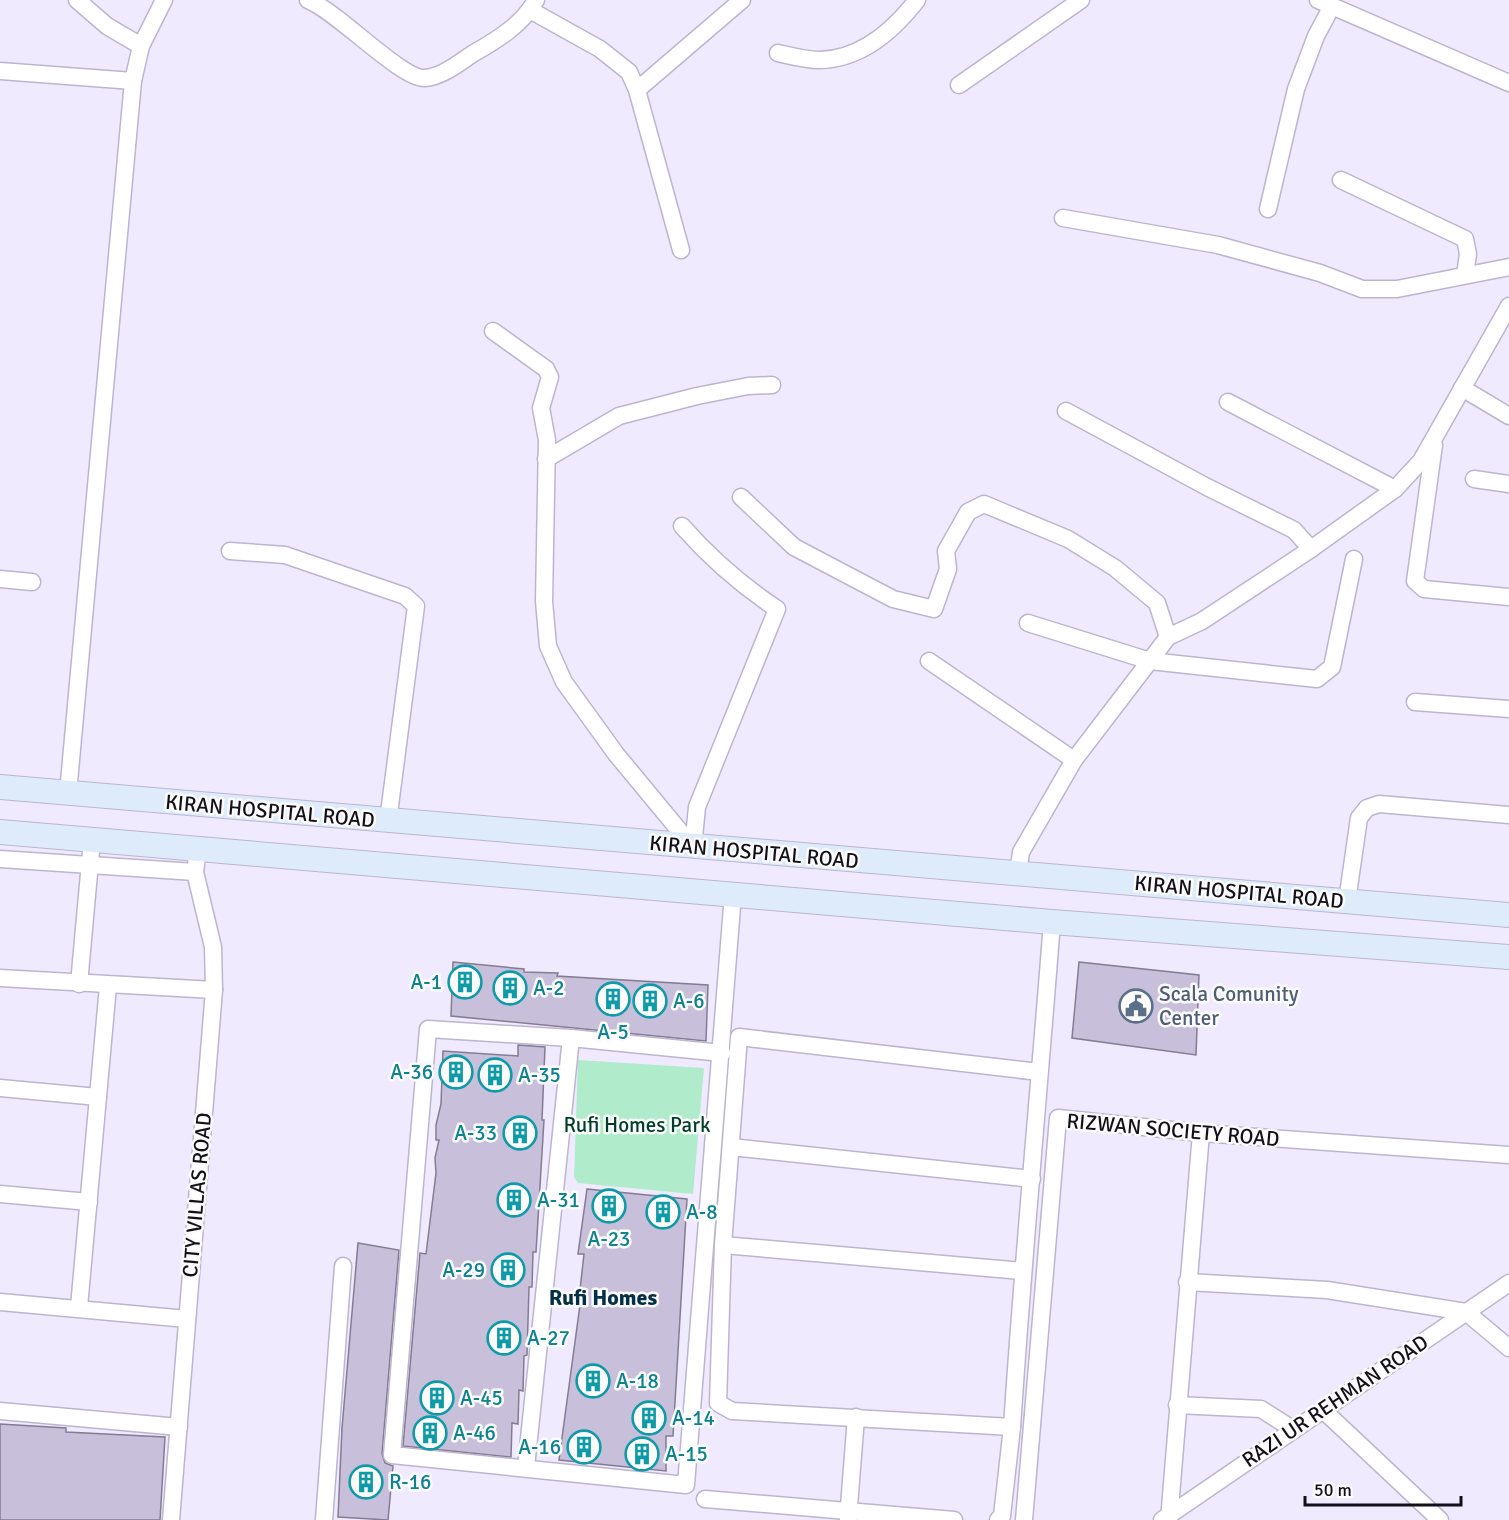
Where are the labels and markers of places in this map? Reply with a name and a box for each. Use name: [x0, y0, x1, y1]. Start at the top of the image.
building icon: A-1: [447, 964, 483, 1000]
place label: A-1: [410, 969, 442, 995]
building icon: A-2: [492, 970, 528, 1006]
place label: A-2: [533, 975, 565, 1001]
building icon: A-5: [595, 981, 631, 1017]
place label: Scala Comunity Center: [1159, 981, 1299, 1031]
building icon: A-6: [632, 983, 668, 1019]
place label: A-6: [673, 988, 705, 1014]
public building icon: Scala Comunity Center: [1118, 988, 1154, 1024]
place label: A-5: [597, 1019, 629, 1045]
building icon: A-36: [438, 1054, 474, 1090]
building icon: A-35: [477, 1057, 513, 1093]
place label: A-36: [390, 1059, 433, 1085]
place label: A-35: [518, 1062, 561, 1088]
building icon: A-33: [502, 1115, 538, 1151]
place label: A-33: [454, 1120, 497, 1146]
building icon: A-31: [496, 1182, 532, 1218]
place label: A-31: [537, 1187, 580, 1213]
building icon: A-23: [591, 1188, 627, 1224]
building icon: A-8: [645, 1194, 681, 1230]
place label: A-8: [686, 1199, 718, 1225]
place label: A-23: [588, 1226, 630, 1252]
building icon: A-29: [490, 1252, 526, 1288]
place label: A-29: [442, 1257, 485, 1283]
building icon: A-27: [486, 1320, 522, 1356]
place label: A-27: [527, 1325, 570, 1351]
building icon: A-18: [575, 1363, 611, 1399]
place label: A-18: [616, 1368, 659, 1394]
building icon: A-45: [419, 1380, 455, 1416]
place label: A-45: [460, 1385, 503, 1411]
building icon: A-14: [631, 1400, 667, 1436]
place label: A-14: [672, 1405, 715, 1431]
building icon: A-46: [412, 1415, 448, 1451]
place label: A-46: [453, 1420, 496, 1446]
building icon: A-16: [566, 1429, 602, 1465]
place label: A-16: [518, 1434, 561, 1460]
building icon: A-15: [624, 1436, 660, 1472]
place label: A-15: [665, 1441, 708, 1467]
building icon: R-16: [348, 1464, 384, 1500]
place label: R-16: [389, 1469, 431, 1495]

